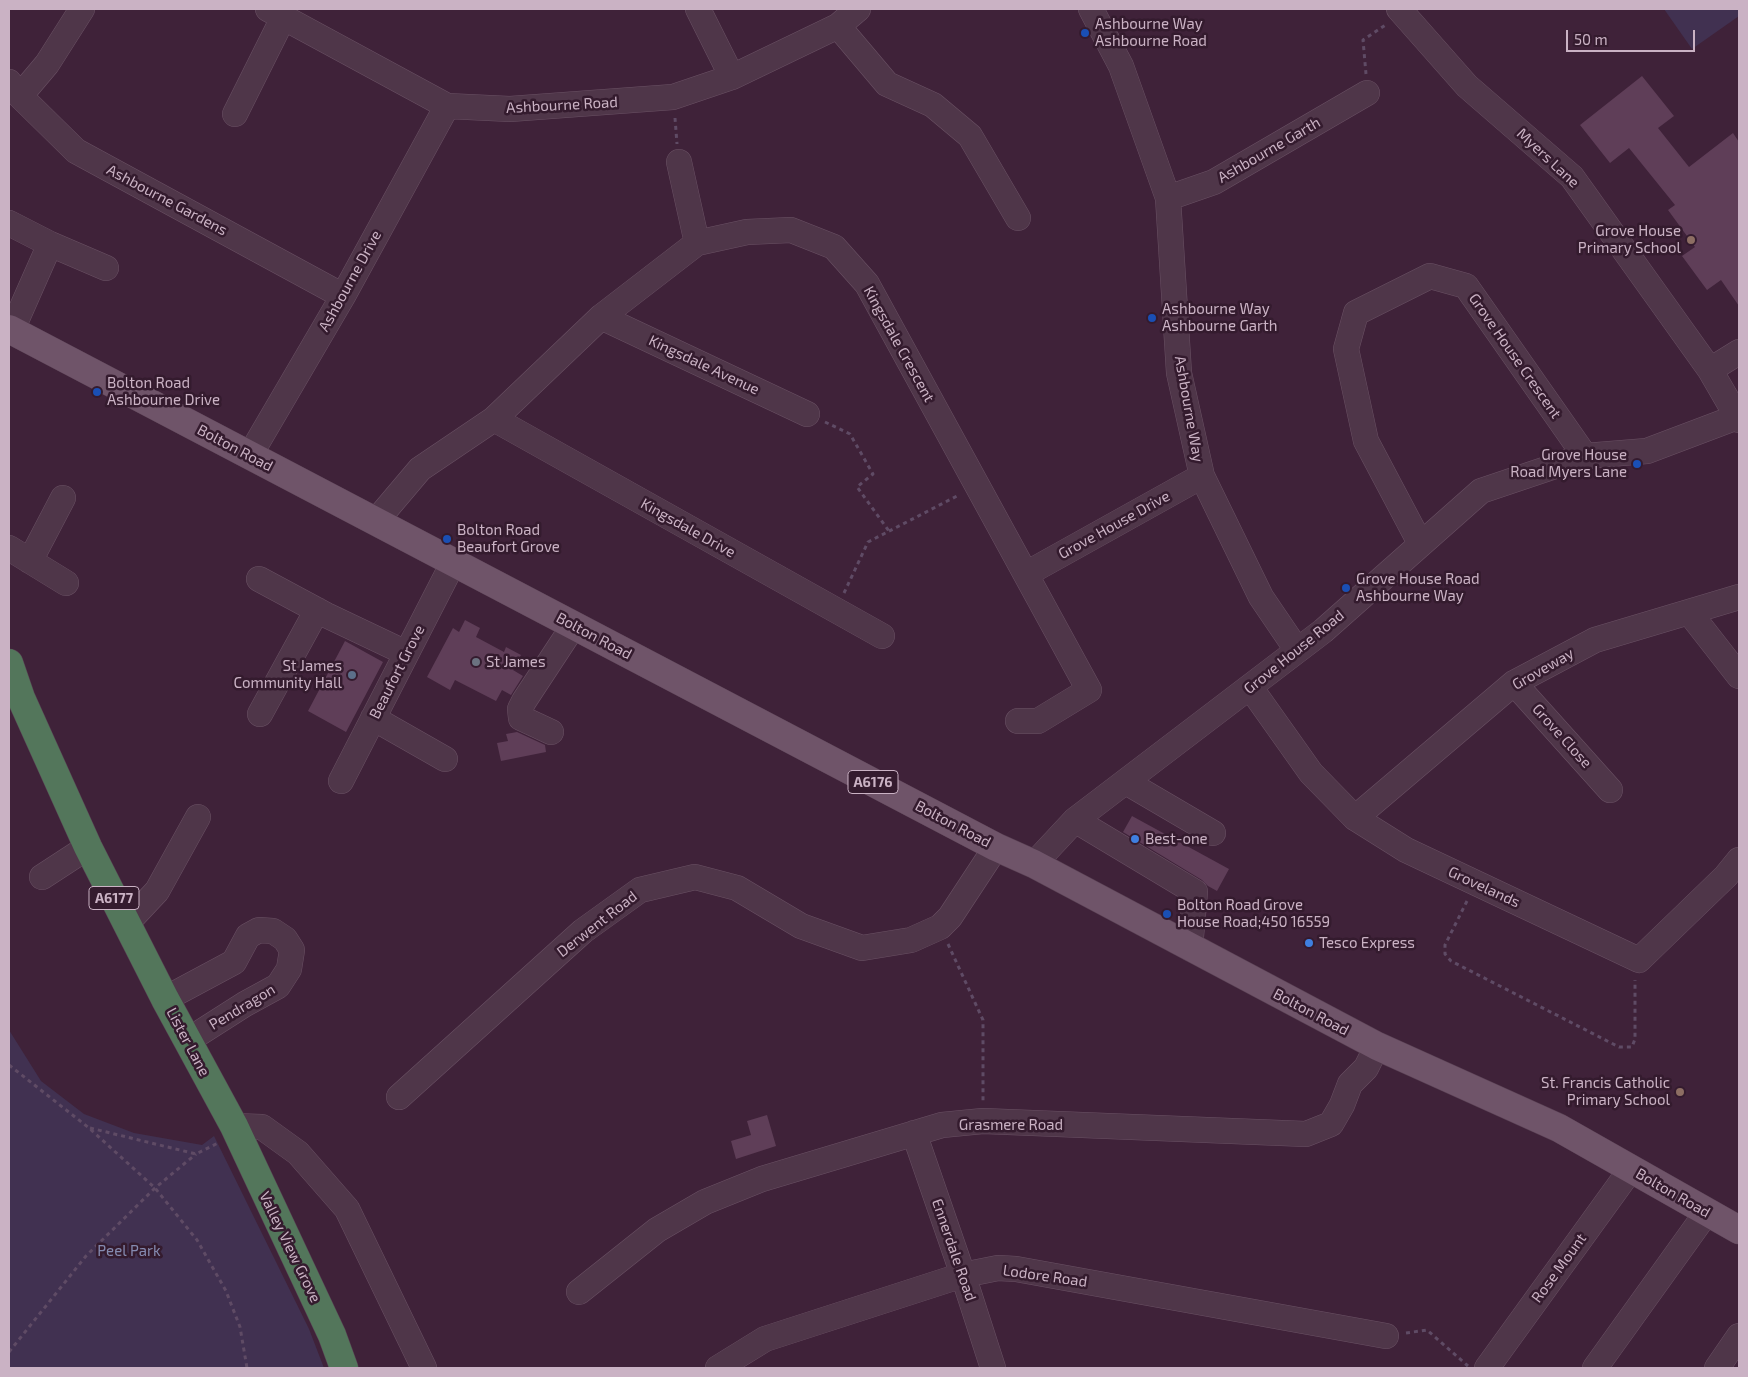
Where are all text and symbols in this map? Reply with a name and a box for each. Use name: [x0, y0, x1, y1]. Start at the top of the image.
place label: Ashbourne Way Ashbourne Road: [1095, 15, 1207, 50]
scale bar: [1568, 20, 1697, 52]
marker: Ashbourne Way Ashbourne Road: [1079, 27, 1091, 39]
text: 50 m: [1574, 30, 1608, 48]
street label: Ashbourne Road: [506, 93, 618, 117]
street label: Ashbourne Garth: [1214, 113, 1324, 187]
street label: Myers Lane: [1513, 125, 1583, 191]
street label: Ashbourne Gardens: [104, 161, 230, 239]
place label: Grove House Primary School: [1578, 222, 1681, 257]
street label: Ashbourne Drive: [315, 227, 385, 335]
marker: Grove House Primary School: [1685, 234, 1697, 246]
street label: Kingsdale Crescent: [860, 283, 938, 405]
street label: Grove House Crescent: [1465, 290, 1565, 422]
place label: Ashbourne Way Ashbourne Garth: [1162, 300, 1278, 335]
marker: Ashbourne Way Ashbourne Garth: [1146, 312, 1158, 324]
street label: Kingsdale Avenue: [646, 331, 762, 399]
street label: Ashbourne Way: [1171, 354, 1207, 464]
place label: Bolton Road Ashbourne Drive: [107, 374, 220, 409]
marker: Bolton Road Ashbourne Drive: [91, 386, 103, 398]
street label: Bolton Road: [194, 421, 276, 475]
place label: Grove House Road Myers Lane: [1510, 446, 1627, 481]
marker: Grove House Road Myers Lane: [1631, 458, 1643, 470]
street label: Grove House Drive: [1055, 487, 1173, 563]
street label: Kingsdale Drive: [637, 495, 739, 561]
place label: Bolton Road Beaufort Grove: [457, 521, 560, 556]
marker: Bolton Road Beaufort Grove: [441, 533, 453, 545]
place label: Grove House Road Ashbourne Way: [1356, 570, 1480, 605]
marker: Grove House Road Ashbourne Way: [1340, 582, 1352, 594]
street label: Grove House Road: [1240, 606, 1348, 698]
street label: Bolton Road: [553, 609, 635, 663]
street label: Beaufort Grove: [366, 622, 428, 722]
street label: Groveway: [1509, 644, 1577, 694]
place label: St James: [486, 653, 546, 671]
marker: St James: [470, 656, 482, 668]
place label: St James Community Hall: [234, 657, 342, 692]
marker: St James Community Hall: [346, 669, 358, 681]
street label: Grove Close: [1529, 700, 1595, 772]
road number: A6176: [848, 770, 898, 794]
street label: Bolton Road: [912, 797, 994, 851]
place label: Best-one: [1145, 830, 1208, 848]
marker: Best-one: [1129, 833, 1141, 845]
street label: Grovelands: [1445, 863, 1523, 911]
road number: A6177: [89, 886, 139, 910]
street label: Derwent Road: [553, 887, 641, 961]
place label: Bolton Road Grove House Road;450 16559: [1177, 896, 1330, 931]
marker: Bolton Road Grove House Road;450 16559: [1161, 908, 1173, 920]
place label: Tesco Express: [1319, 934, 1415, 952]
marker: Tesco Express: [1303, 937, 1315, 949]
street label: Pendragon: [206, 980, 278, 1034]
street label: Bolton Road: [1270, 985, 1352, 1039]
street label: Lister Lane: [162, 1005, 214, 1079]
place label: St. Francis Catholic Primary School: [1541, 1074, 1670, 1109]
marker: St. Francis Catholic Primary School: [1674, 1086, 1686, 1098]
street label: Grasmere Road: [959, 1116, 1063, 1134]
street label: Bolton Road: [1633, 1164, 1713, 1222]
street label: Valley View Grove: [255, 1189, 325, 1305]
street label: Ennerdale Road: [928, 1196, 980, 1304]
street label: Rose Mount: [1528, 1230, 1590, 1306]
park label: Peel Park: [97, 1242, 161, 1260]
street label: Lodore Road: [1002, 1261, 1088, 1291]

